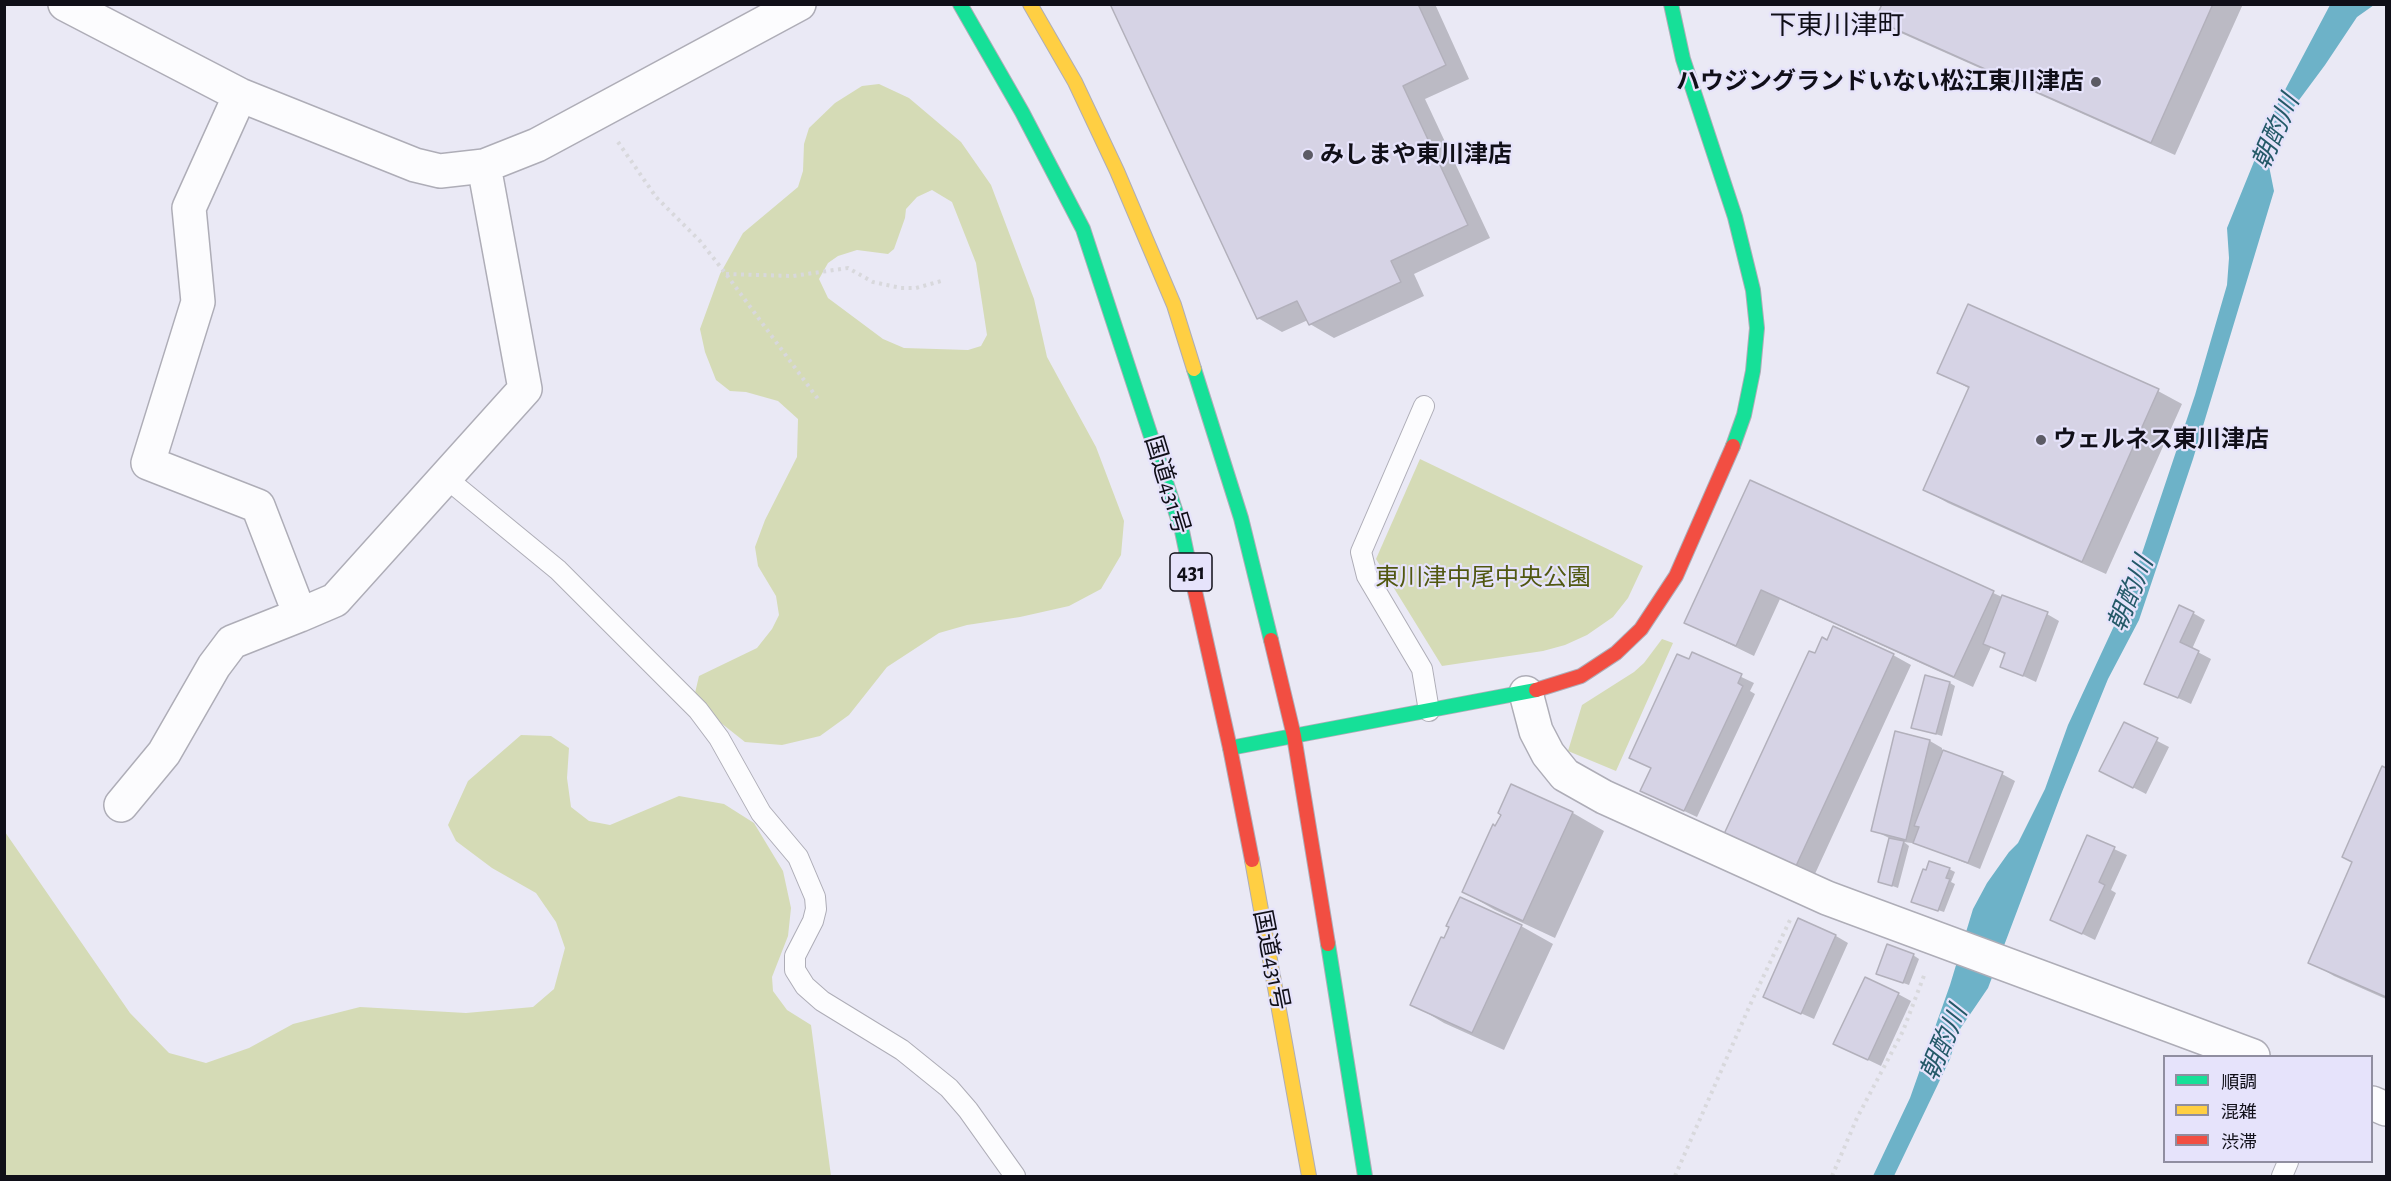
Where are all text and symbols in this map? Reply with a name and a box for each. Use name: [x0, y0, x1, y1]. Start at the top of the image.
district label: 下東川津町: [1770, 10, 1904, 42]
place label: ハウジングランドいない松江東川津店: [1676, 68, 2084, 96]
marker: ハウジングランドいない松江東川津店: [2089, 75, 2103, 89]
water label: 朝酌川: [2246, 90, 2306, 174]
place label: みしまや東川津店: [1320, 141, 1512, 169]
marker: みしまや東川津店: [1301, 148, 1315, 162]
place label: ウェルネス東川津店: [2053, 426, 2269, 454]
street label: 国道431号: [1138, 432, 1196, 538]
marker: ウェルネス東川津店: [2034, 433, 2048, 447]
water label: 朝酌川: [2102, 552, 2160, 636]
road number: 431: [1170, 553, 1212, 591]
park label: 東川津中尾中央公園: [1375, 564, 1591, 592]
street label: 国道431号: [1247, 907, 1295, 1013]
water label: 朝酌川: [1914, 1001, 1974, 1085]
legend: [2163, 1055, 2373, 1163]
text: 順調: [2221, 1074, 2257, 1092]
text: 混雑: [2221, 1104, 2257, 1122]
text: 渋滞: [2221, 1134, 2257, 1152]

